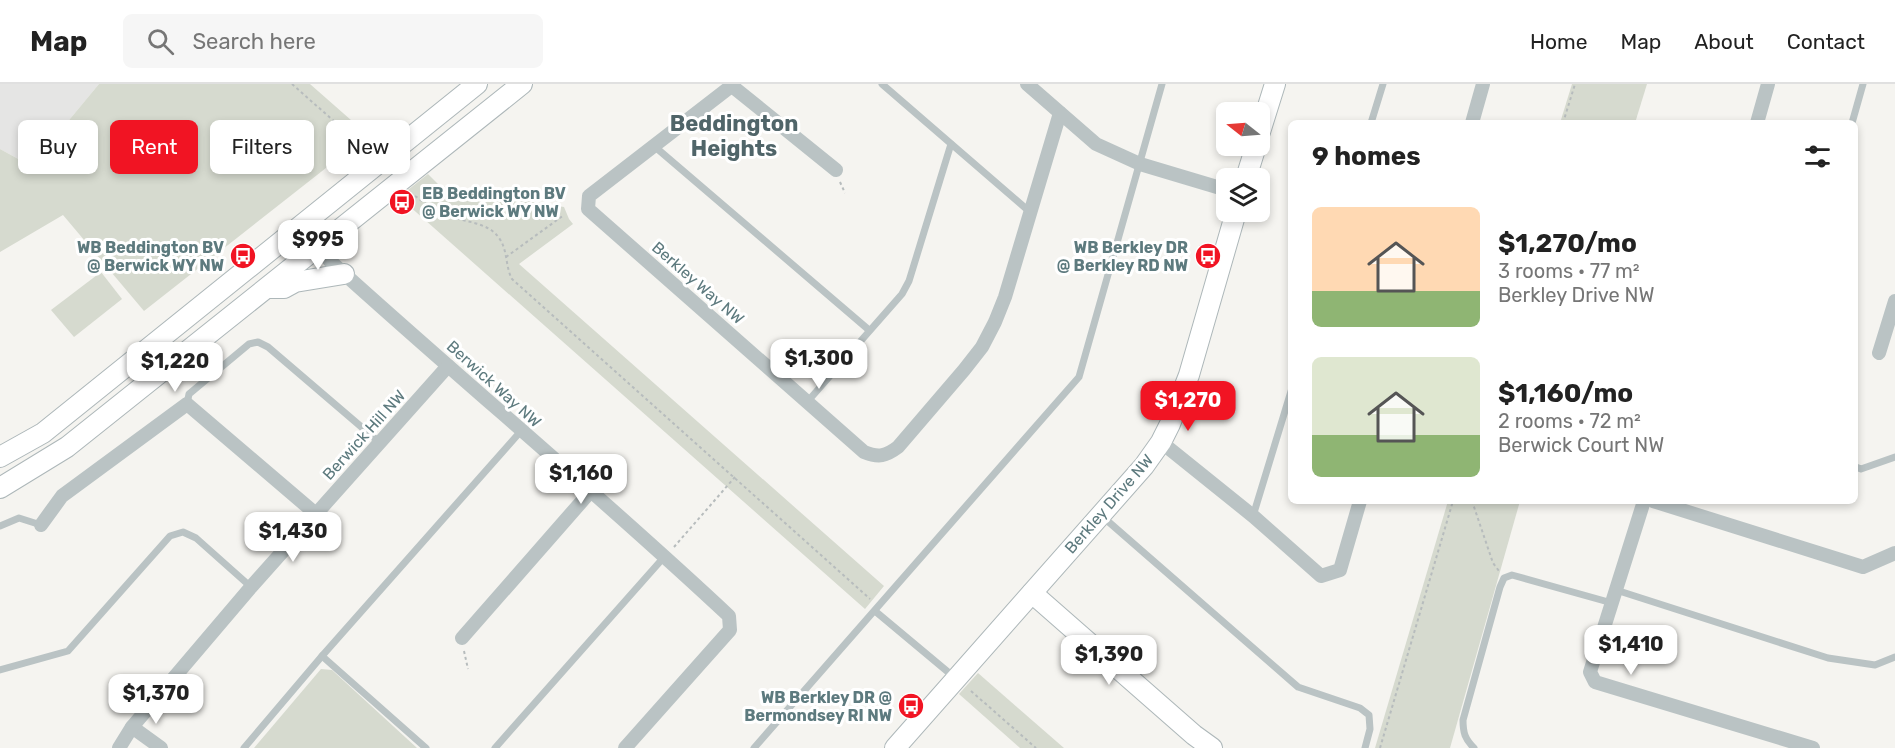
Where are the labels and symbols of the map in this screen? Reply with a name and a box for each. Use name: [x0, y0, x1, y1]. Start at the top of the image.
north arrow: [1216, 102, 1270, 156]
district label: Beddington Heights: [670, 110, 798, 162]
place label: EB Beddington BV @ Berwick WY NW: [422, 184, 566, 221]
bus stop icon: EB Beddington BV @ Berwick WY NW: [387, 187, 417, 217]
pin: $995: [282, 220, 354, 271]
place label: WB Beddington BV @ Berwick WY NW: [77, 238, 224, 275]
street label: Berkley Way NW: [648, 238, 748, 328]
place label: WB Berkley DR @ Berkley RD NW: [1057, 238, 1188, 275]
bus stop icon: WB Beddington BV @ Berwick WY NW: [228, 241, 258, 271]
bus stop icon: WB Berkley DR @ Berkley RD NW: [1193, 241, 1223, 271]
street label: Berwick Way NW: [443, 337, 545, 431]
pin: $1,300: [770, 339, 868, 390]
pin: $1,220: [126, 342, 224, 393]
pin: $1,270: [1139, 381, 1237, 432]
street label: Berwick Hill NW: [319, 386, 409, 484]
street label: Berkley Drive NW: [1061, 450, 1157, 557]
pin: $1,160: [532, 454, 630, 505]
pin: $1,430: [244, 512, 342, 563]
pin: $1,410: [1582, 625, 1680, 676]
pin: $1,390: [1060, 635, 1158, 686]
pin: $1,370: [107, 674, 205, 725]
place label: WB Berkley DR @ Bermondsey RI NW: [744, 688, 892, 725]
bus stop icon: WB Berkley DR @ Bermondsey RI NW: [896, 691, 926, 721]

